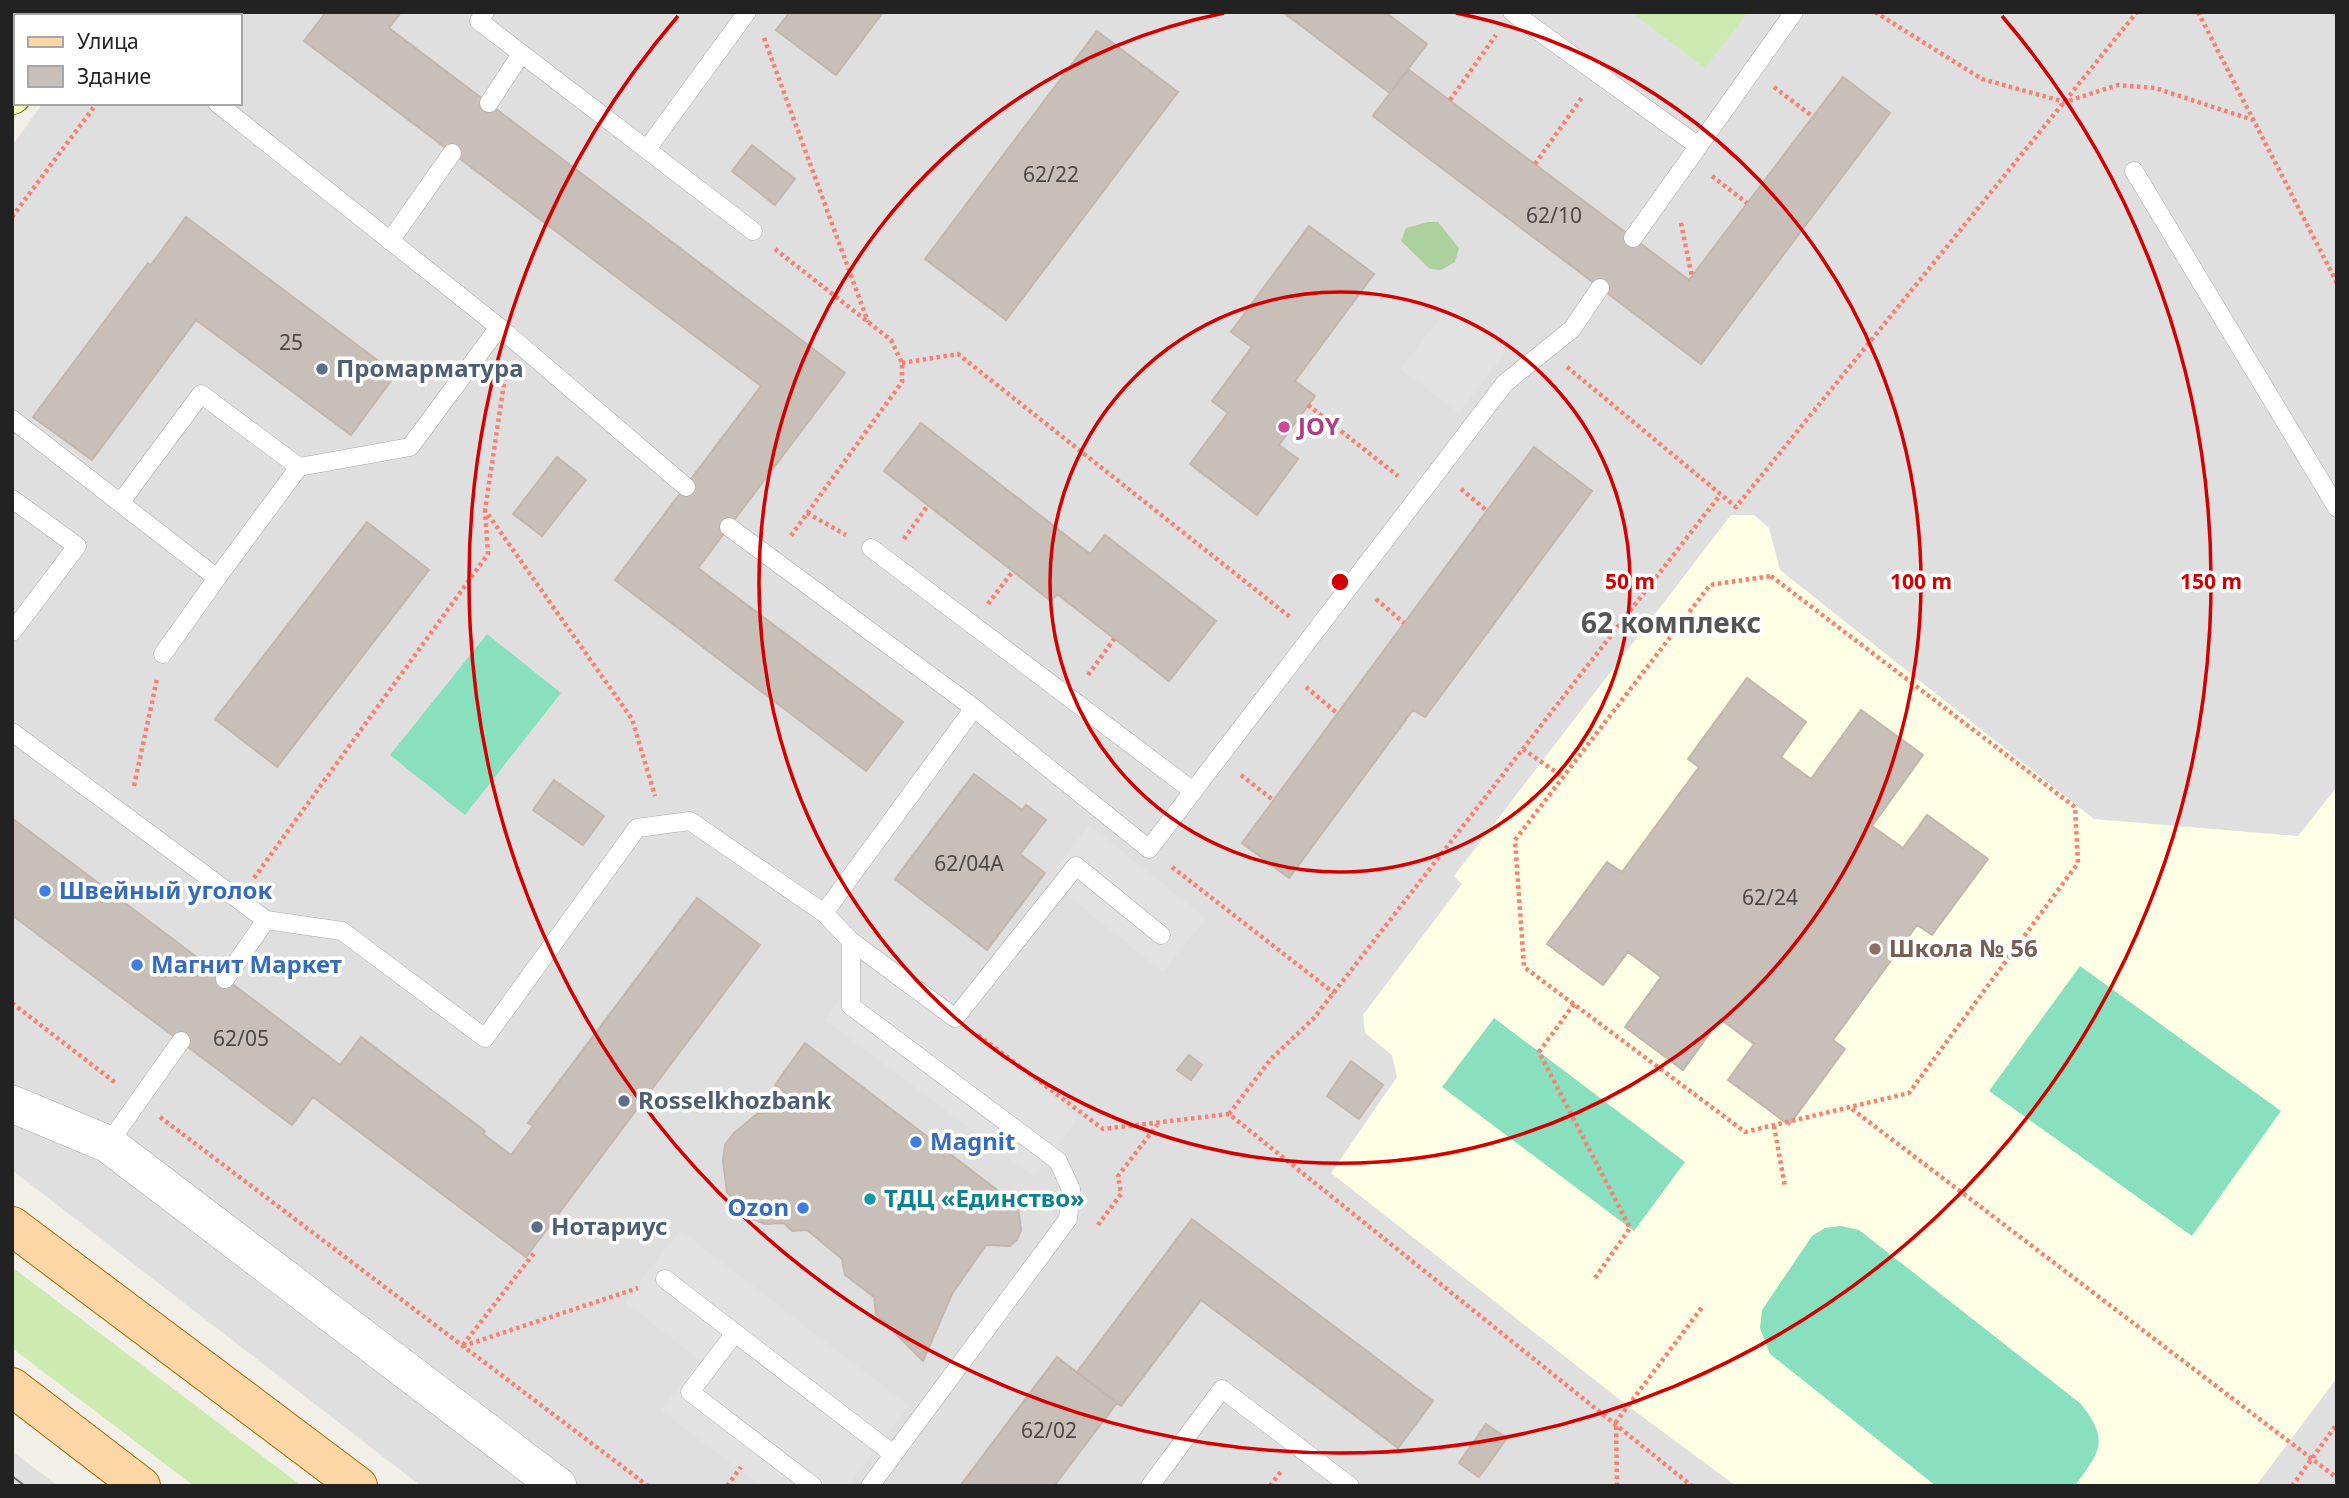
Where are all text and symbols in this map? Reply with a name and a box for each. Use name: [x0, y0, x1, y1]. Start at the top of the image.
legend: [14, 14, 242, 105]
text: Улица: [77, 27, 139, 55]
text: Здание: [77, 62, 151, 90]
house number: 62/22: [1023, 160, 1079, 188]
house number: 62/10: [1526, 201, 1582, 229]
house number: 25: [279, 328, 303, 356]
place label: Промарматура: [336, 351, 524, 384]
marker: Промарматура: [314, 361, 330, 377]
place label: JOY: [1296, 409, 1341, 442]
marker: JOY: [1276, 419, 1292, 435]
text: 50 m: [1605, 567, 1655, 595]
text: 100 m: [1890, 567, 1952, 595]
text: 150 m: [2180, 567, 2242, 595]
centre of rings: [1328, 570, 1352, 594]
district label: 62 комплекс: [1581, 603, 1761, 641]
house number: 62/04А: [934, 849, 1004, 877]
place label: Швейный уголок: [59, 873, 272, 906]
marker: Швейный уголок: [37, 883, 53, 899]
house number: 62/24: [1742, 883, 1798, 911]
place label: Школа № 56: [1889, 931, 2038, 964]
marker: Школа № 56: [1867, 941, 1883, 957]
place label: Магнит Маркет: [151, 947, 342, 980]
marker: Магнит Маркет: [129, 957, 145, 973]
house number: 62/05: [213, 1024, 269, 1052]
place label: Rosselkhozbank: [638, 1083, 832, 1116]
marker: Rosselkhozbank: [616, 1093, 632, 1109]
place label: Magnit: [930, 1124, 1015, 1157]
marker: Magnit: [908, 1134, 924, 1150]
place label: ТДЦ «Единство»: [884, 1181, 1085, 1214]
place label: Ozon: [728, 1190, 789, 1223]
marker: ТДЦ «Единство»: [862, 1191, 878, 1207]
marker: Ozon: [795, 1200, 811, 1216]
place label: Нотариус: [551, 1209, 668, 1242]
marker: Нотариус: [529, 1219, 545, 1235]
house number: 62/02: [1021, 1416, 1077, 1444]

